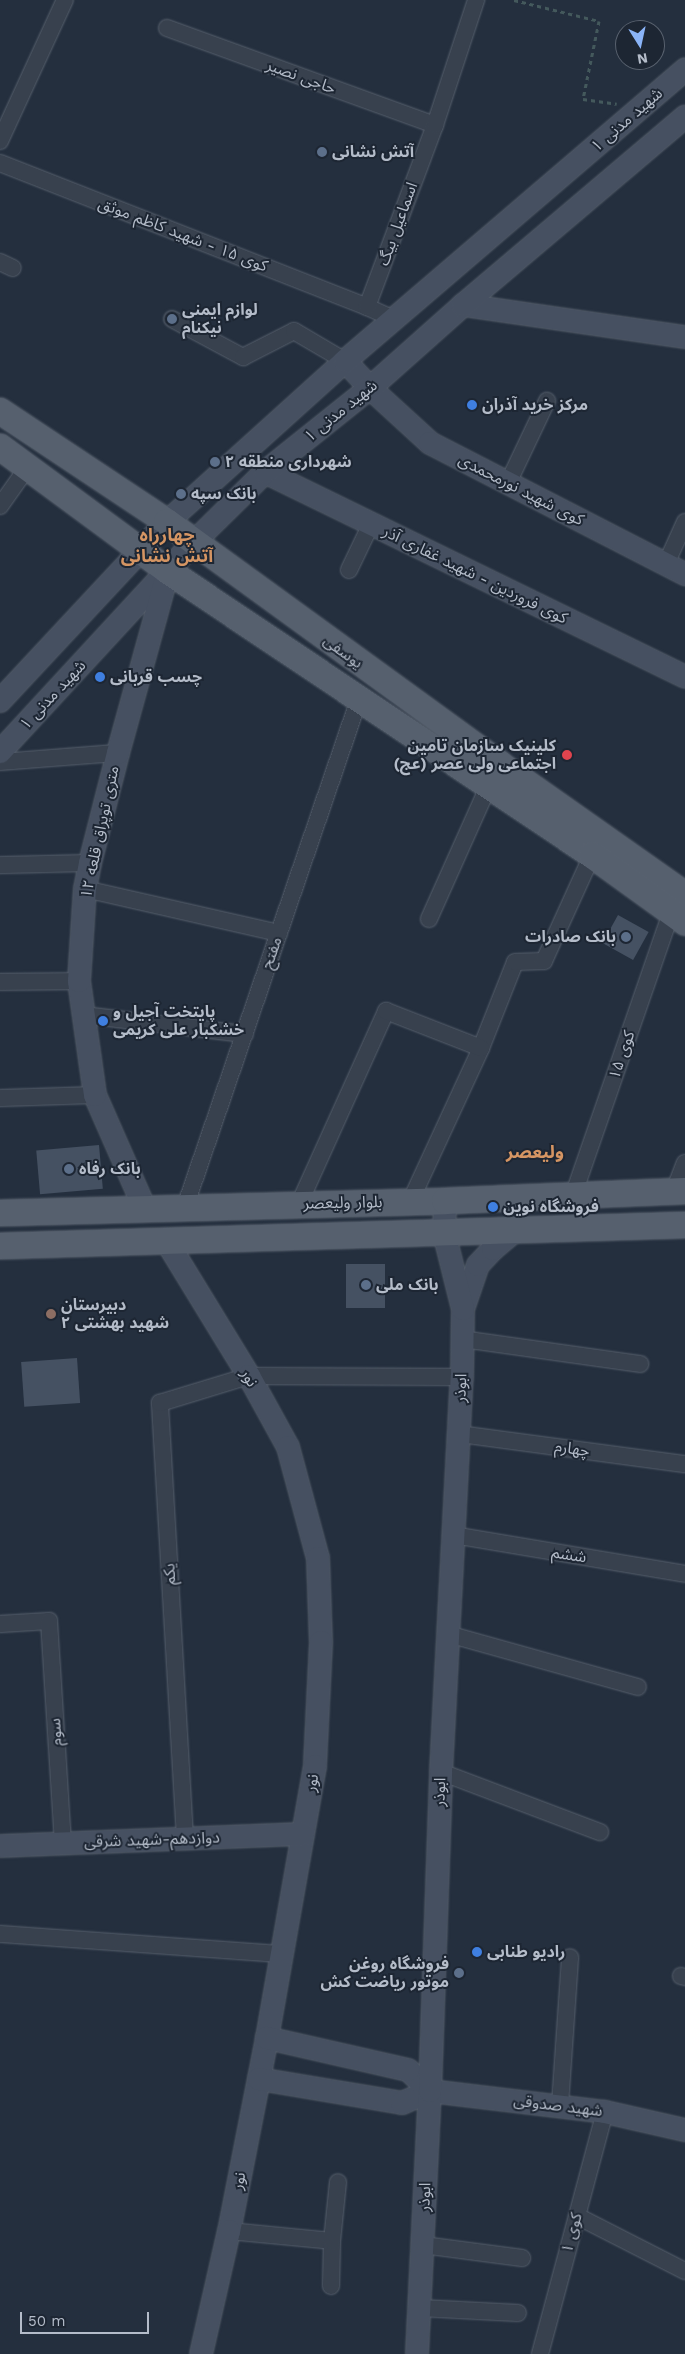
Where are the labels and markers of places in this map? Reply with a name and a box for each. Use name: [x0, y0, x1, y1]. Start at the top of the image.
place label: آتش نشانی: [332, 142, 414, 162]
marker: آتش نشانی: [316, 146, 328, 158]
place label: لوازم ایمنی نیکنام: [182, 300, 258, 338]
marker: لوازم ایمنی نیکنام: [166, 313, 178, 325]
place label: مرکز خرید آذران: [482, 395, 588, 415]
marker: مرکز خرید آذران: [466, 399, 478, 411]
place label: شهرداری منطقه ۲: [225, 452, 352, 472]
marker: شهرداری منطقه ۲: [209, 456, 221, 468]
place label: بانک سپه: [191, 484, 257, 504]
marker: بانک سپه: [175, 488, 187, 500]
place label: چسب قربانی: [110, 667, 202, 687]
marker: چسب قربانی: [94, 671, 106, 683]
place label: کلینیک سازمان تامین اجتماعی ولی عصر (عج): [394, 736, 556, 774]
marker: کلینیک سازمان تامین اجتماعی ولی عصر (عج): [560, 748, 574, 762]
place label: بانک صادرات: [525, 927, 616, 947]
marker: بانک صادرات: [620, 931, 632, 943]
place label: پایتخت آجیل و خشکبار علی کریمی: [113, 1002, 244, 1040]
marker: پایتخت آجیل و خشکبار علی کریمی: [97, 1015, 109, 1027]
place label: بانک رفاه: [79, 1159, 141, 1179]
marker: بانک رفاه: [63, 1163, 75, 1175]
place label: فروشگاه نوین: [503, 1197, 599, 1217]
marker: فروشگاه نوین: [487, 1201, 499, 1213]
place label: بانک ملی: [376, 1275, 439, 1295]
marker: بانک ملی: [360, 1279, 372, 1291]
place label: دبیرستان شهید بهشتی ۲: [61, 1295, 169, 1333]
marker: دبیرستان شهید بهشتی ۲: [45, 1308, 57, 1320]
place label: رادیو طنابی: [487, 1942, 565, 1962]
marker: رادیو طنابی: [471, 1946, 483, 1958]
place label: فروشگاه روغن موتور ریاضت کش: [320, 1954, 449, 1992]
marker: فروشگاه روغن موتور ریاضت کش: [453, 1967, 465, 1979]

